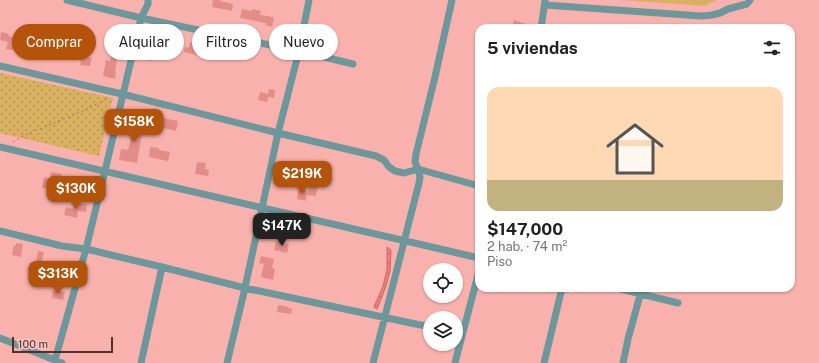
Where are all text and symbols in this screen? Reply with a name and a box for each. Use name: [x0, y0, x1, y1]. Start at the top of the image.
chip: Comprar: [12, 24, 96, 60]
chip: Alquilar: [104, 24, 184, 60]
chip: Filtros: [192, 24, 261, 60]
chip: Nuevo: [269, 24, 338, 60]
icon: filters: [761, 37, 783, 59]
text: 5 viviendas: [487, 38, 578, 58]
pin: $158K: [106, 109, 162, 143]
icon: home: [599, 113, 671, 185]
text: $158K: [113, 114, 155, 129]
pin: $219K: [274, 161, 330, 195]
text: $219K: [282, 166, 322, 181]
pin: $130K: [48, 176, 104, 210]
text: $130K: [56, 181, 96, 196]
pin: $147K: [254, 213, 310, 247]
text: $147K: [262, 218, 302, 233]
text: $147,000: [487, 219, 563, 239]
text: 2 hab. · 74 m²: [487, 239, 567, 254]
text: Piso: [487, 254, 512, 269]
pin: $313K: [30, 261, 86, 295]
map controls: [423, 263, 463, 351]
button: locate: [423, 263, 463, 303]
text: $313K: [37, 266, 79, 281]
button: layers: [423, 311, 463, 351]
scale bar: [12, 335, 113, 354]
text: 100 m: [18, 338, 48, 350]

